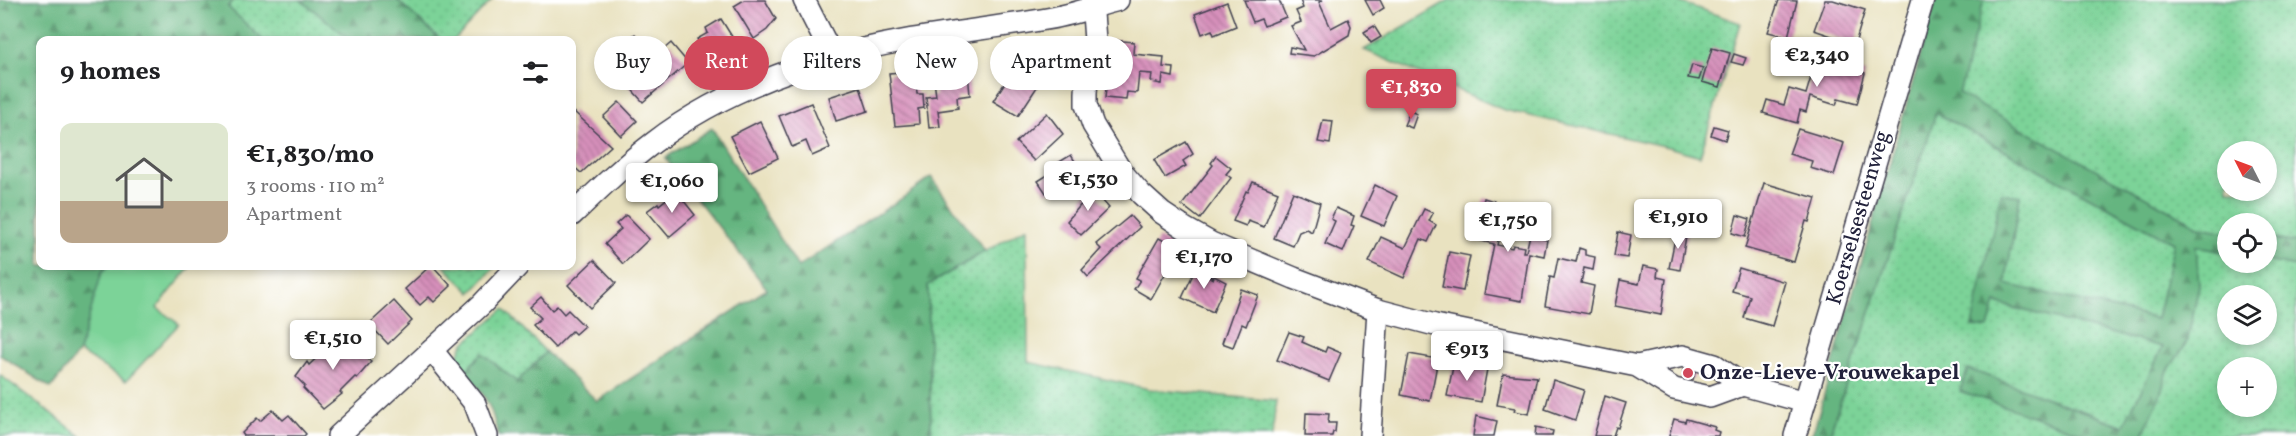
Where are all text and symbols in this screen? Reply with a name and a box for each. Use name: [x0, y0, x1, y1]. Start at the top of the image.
chip: Buy: [594, 36, 672, 90]
chip: Rent: [684, 36, 769, 90]
chip: Filters: [781, 36, 882, 90]
chip: New: [894, 36, 978, 90]
chip: Apartment: [990, 36, 1133, 90]
pin: €2,340: [1768, 37, 1866, 88]
text: €2,340: [1785, 42, 1849, 70]
text: 9 homes: [60, 54, 161, 90]
icon: filters: [519, 56, 552, 89]
pin: €1,830: [1362, 69, 1460, 120]
text: €1,830: [1380, 74, 1442, 102]
street label: Koerselsesteenweg: [1819, 127, 1899, 309]
text: €1,830/mo: [246, 137, 374, 173]
north arrow: [2217, 141, 2277, 201]
map controls: [2217, 141, 2277, 417]
icon: home: [108, 147, 180, 219]
pin: €1,530: [1039, 161, 1137, 212]
pin: €1,060: [623, 163, 721, 214]
text: €1,530: [1058, 166, 1118, 194]
text: €1,060: [640, 168, 704, 196]
text: 3 rooms · 110 m²: [246, 173, 385, 201]
pin: €1,910: [1629, 199, 1727, 250]
text: Apartment: [246, 201, 342, 229]
pin: €1,750: [1459, 202, 1557, 253]
text: €1,910: [1648, 204, 1708, 232]
text: €1,750: [1478, 207, 1538, 235]
button: locate: [2217, 213, 2277, 273]
pin: €1,170: [1155, 239, 1253, 290]
text: €1,170: [1175, 244, 1233, 272]
button: layers: [2217, 285, 2277, 345]
pin: €1,510: [284, 320, 382, 371]
text: €1,510: [304, 325, 362, 353]
pin: €913: [1431, 331, 1503, 382]
text: €913: [1445, 336, 1489, 364]
button: +: [2217, 357, 2277, 417]
place label: Onze-Lieve-Vrouwekapel: [1700, 358, 1959, 389]
marker: Onze-Lieve-Vrouwekapel: [1681, 366, 1695, 380]

